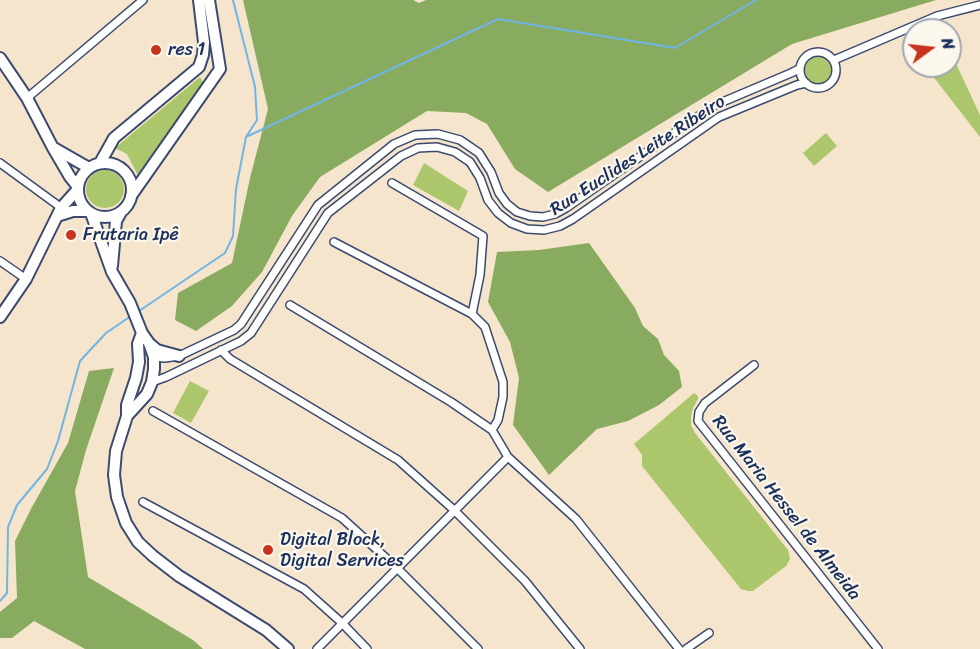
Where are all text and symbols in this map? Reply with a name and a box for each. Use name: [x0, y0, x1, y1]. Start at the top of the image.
north arrow: [902, 18, 962, 78]
text: N: [932, 35, 963, 53]
place label: res 1: [168, 39, 205, 61]
marker: res 1: [149, 43, 163, 57]
street label: Rua Euclides Leite Ribeiro: [546, 91, 730, 221]
place label: Frutaria Ipê: [83, 224, 179, 246]
marker: Frutaria Ipê: [64, 228, 78, 242]
street label: Rua Maria Hessel de Almeida: [707, 411, 865, 605]
place label: Digital Block, Digital Services: [280, 529, 404, 572]
marker: Digital Block, Digital Services: [261, 543, 275, 557]

